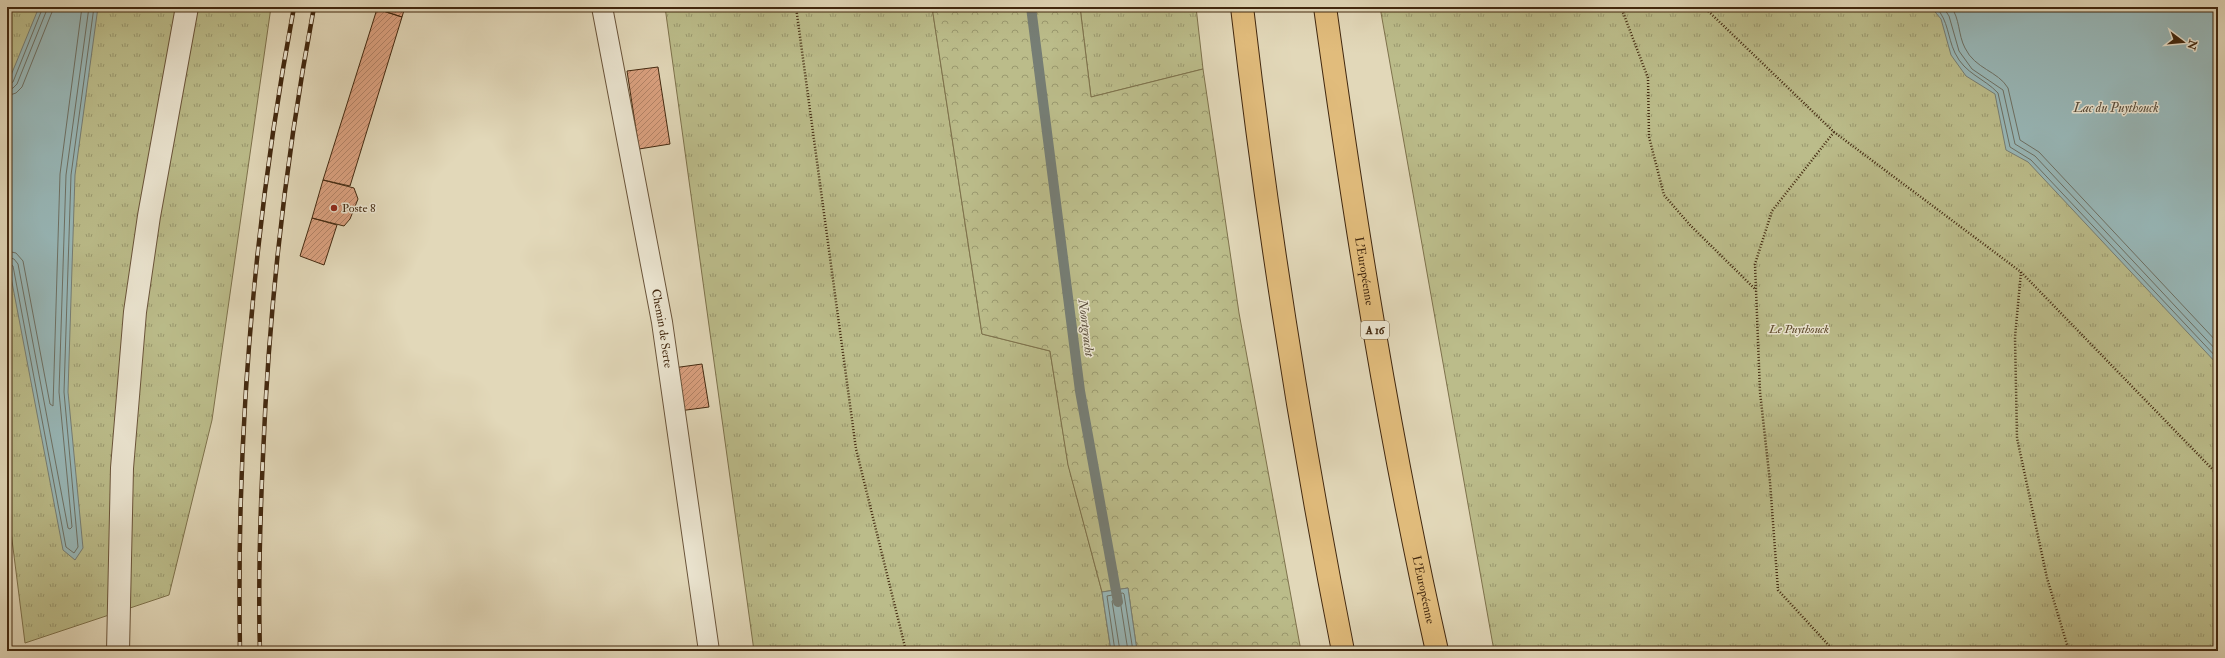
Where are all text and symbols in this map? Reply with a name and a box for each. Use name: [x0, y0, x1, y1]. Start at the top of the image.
north arrow: [2163, 22, 2203, 62]
text: N: [2184, 37, 2200, 52]
water label: Lac du Puythouck: [2072, 100, 2159, 116]
place label: Poste 8: [342, 201, 376, 216]
marker: Poste 8: [329, 203, 339, 213]
street label: L'Européenne: [1352, 236, 1377, 306]
street label: Chemin de Serte: [648, 288, 676, 369]
water label: Noortgracht: [1074, 298, 1098, 359]
road number: A 16: [1361, 321, 1389, 339]
park label: Le Puythouck: [1768, 322, 1829, 337]
street label: L'Européenne: [1409, 554, 1438, 625]

